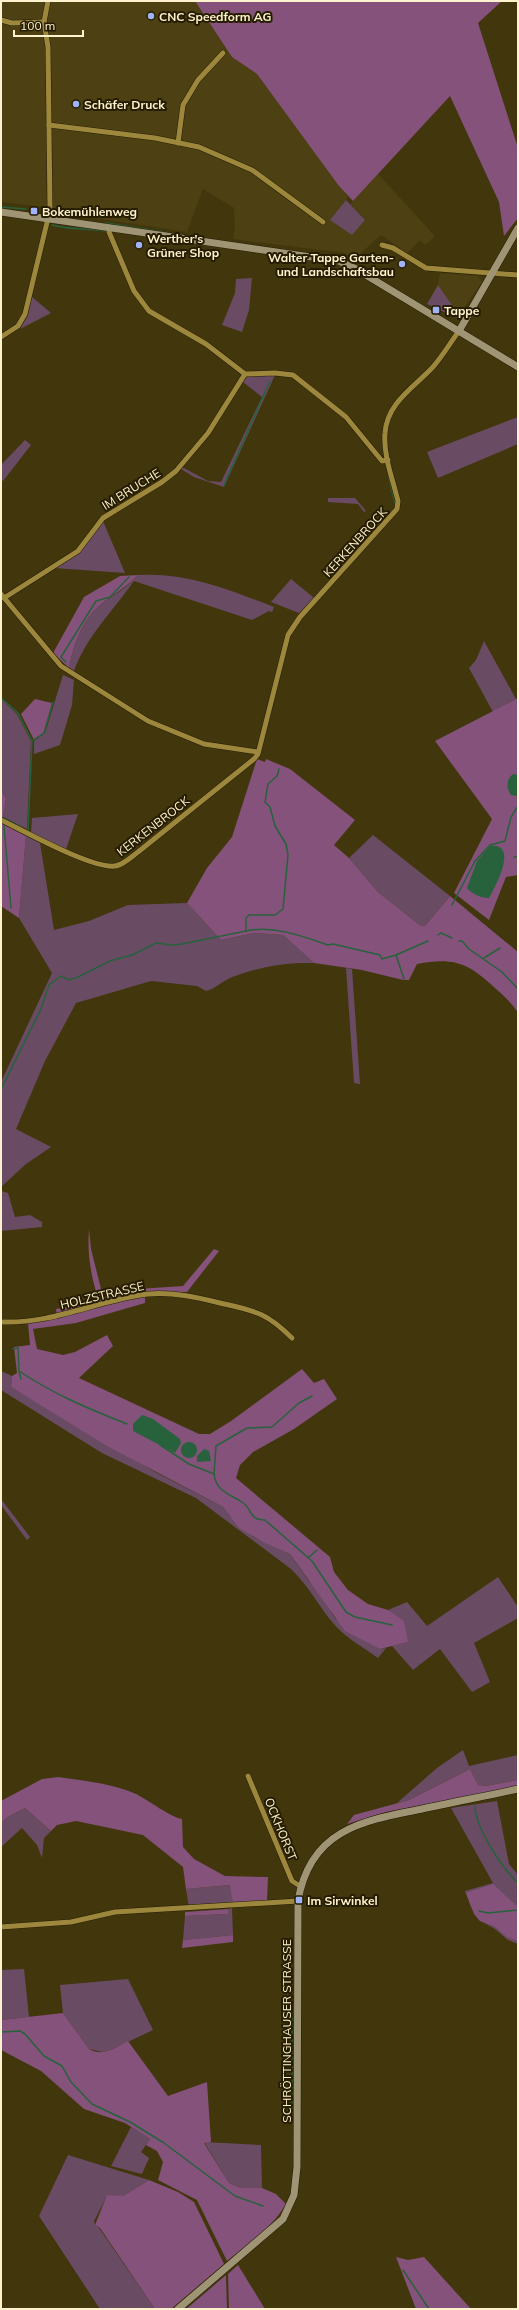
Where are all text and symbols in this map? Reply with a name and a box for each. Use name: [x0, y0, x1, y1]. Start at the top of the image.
place label: CNC Speedform AG: [159, 9, 272, 24]
marker: CNC Speedform AG: [146, 11, 156, 21]
scale bar: [14, 12, 83, 38]
text: 100 m: [20, 18, 55, 33]
place label: Schäfer Druck: [84, 97, 165, 112]
marker: Schäfer Druck: [71, 99, 81, 109]
place label: Bokemühlenweg: [42, 204, 137, 219]
marker: Bokemühlenweg: [29, 206, 39, 216]
place label: Werther's Grüner Shop: [147, 231, 219, 260]
marker: Werther's Grüner Shop: [134, 240, 144, 250]
place label: Walter Tappe Garten- und Landschaftsbau: [268, 250, 394, 279]
marker: Walter Tappe Garten- und Landschaftsbau: [397, 259, 407, 269]
place label: Tappe: [444, 303, 480, 318]
marker: Tappe: [431, 305, 441, 315]
street label: IM BRUCHE: [99, 465, 163, 513]
street label: KERKENBROCK: [320, 504, 390, 580]
street label: KERKENBROCK: [114, 793, 193, 859]
street label: HOLZSTRASSE: [59, 1278, 145, 1312]
street label: OCKHORST: [262, 1795, 301, 1863]
place label: Im Sirwinkel: [307, 1893, 378, 1908]
marker: Im Sirwinkel: [294, 1895, 304, 1905]
street label: SCHRÖTTINGHAUSER STRASSE: [279, 1939, 294, 2123]

